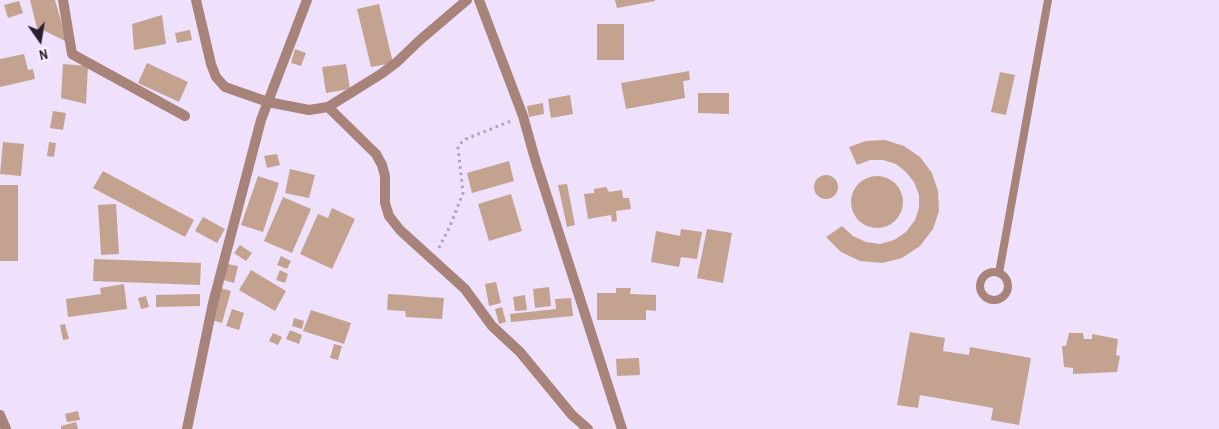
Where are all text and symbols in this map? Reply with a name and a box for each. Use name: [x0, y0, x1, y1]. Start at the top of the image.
north arrow: [15, 15, 65, 65]
text: N: [37, 45, 49, 64]

